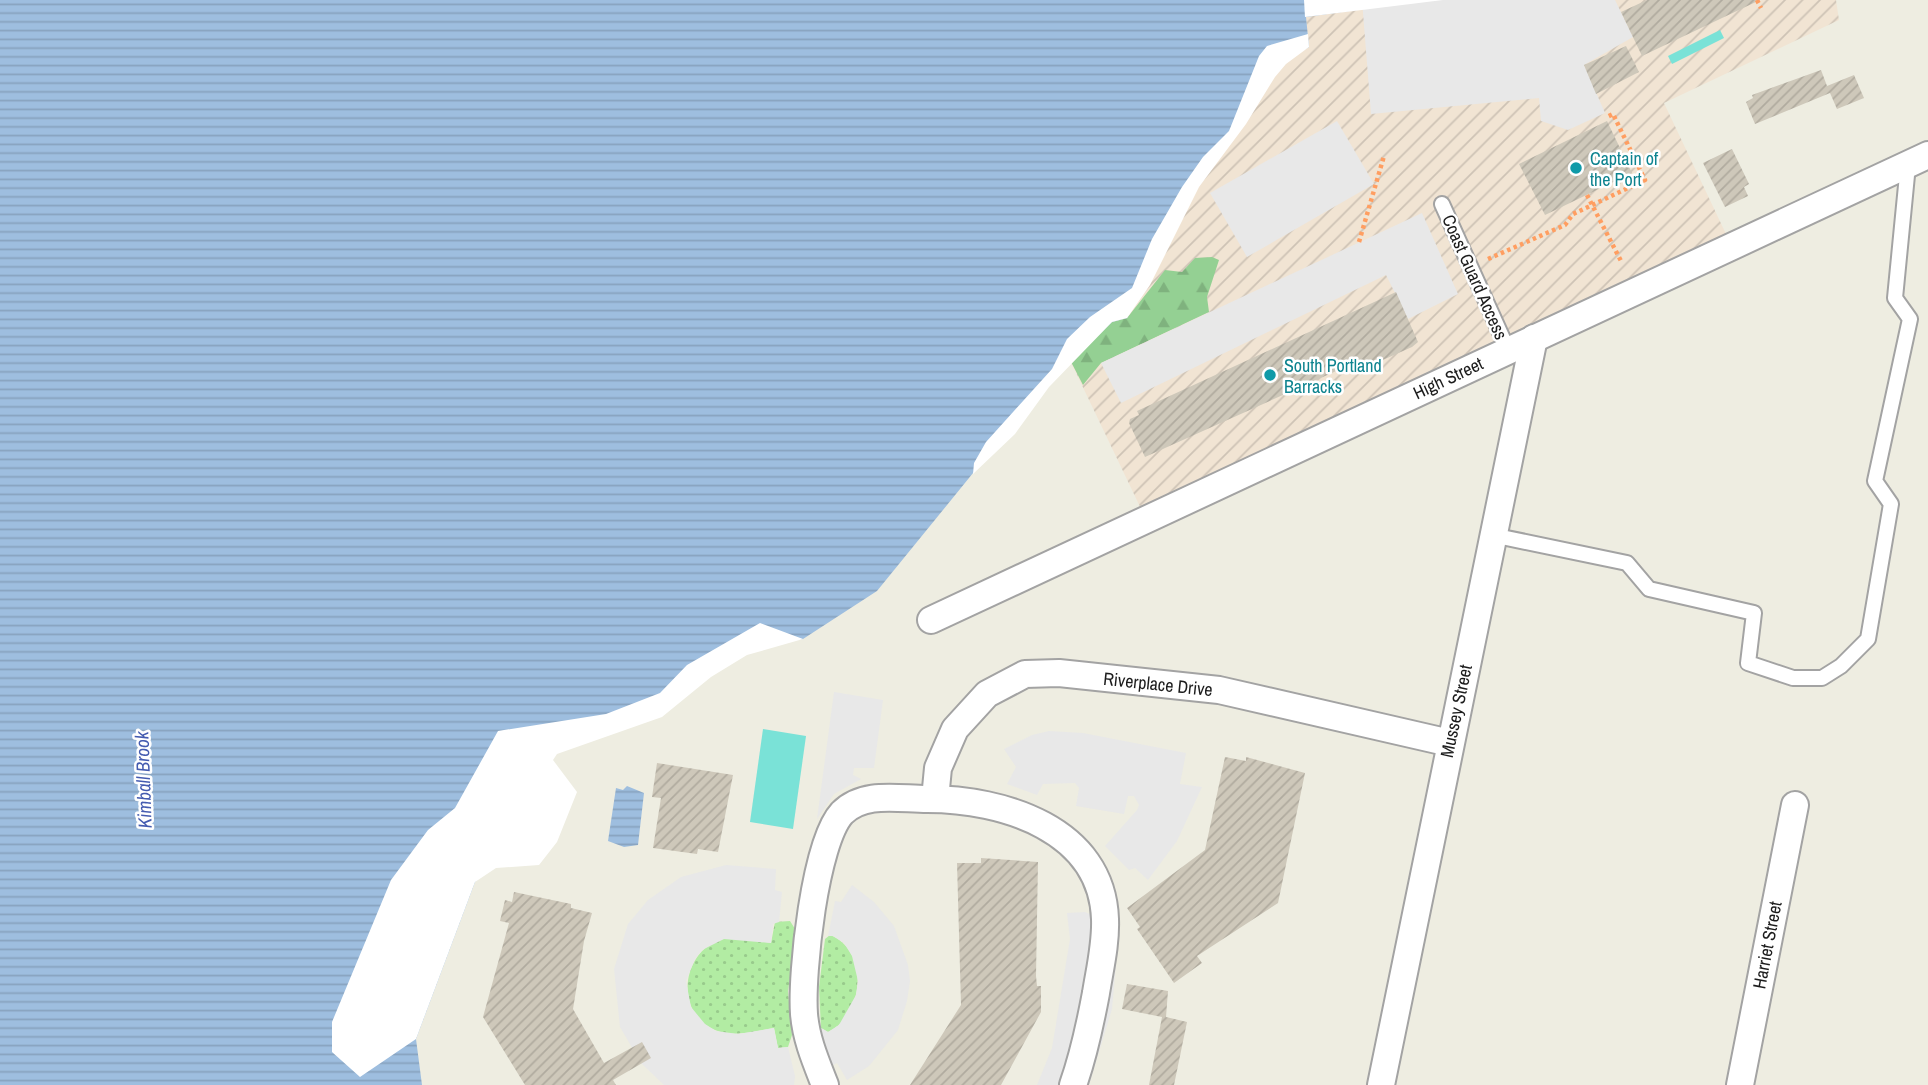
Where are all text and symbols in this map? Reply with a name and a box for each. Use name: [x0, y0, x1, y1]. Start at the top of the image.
place label: Captain of the Port: [1590, 146, 1659, 192]
marker: Captain of the Port: [1568, 160, 1584, 176]
street label: Coast Guard Access: [1436, 210, 1514, 344]
street label: High Street: [1409, 351, 1487, 405]
place label: South Portland Barracks: [1284, 353, 1382, 399]
marker: South Portland Barracks: [1262, 367, 1278, 383]
street label: Mussey Street: [1434, 662, 1478, 760]
street label: Riverplace Drive: [1102, 666, 1214, 702]
water label: Kimball Brook: [128, 730, 158, 829]
street label: Harriet Street: [1746, 899, 1788, 991]

